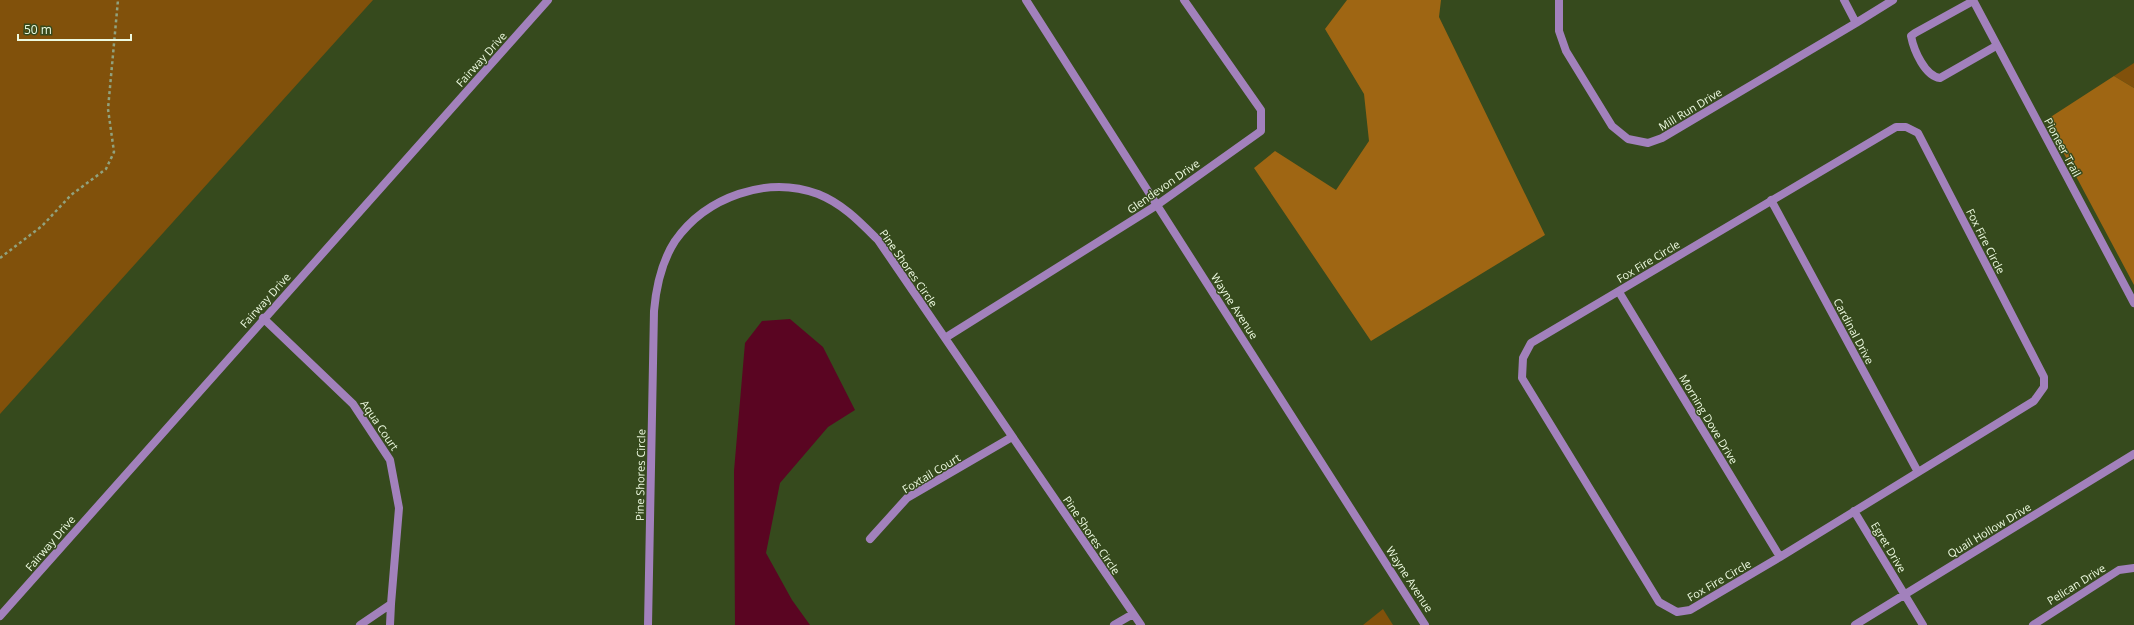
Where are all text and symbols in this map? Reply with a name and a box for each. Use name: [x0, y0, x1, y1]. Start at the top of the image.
scale bar: [18, 16, 131, 42]
text: 50 m: [24, 21, 52, 38]
street label: Fairway Drive: [452, 28, 510, 90]
street label: Mill Run Drive: [1656, 84, 1724, 134]
street label: Pioneer Trail: [2041, 115, 2085, 179]
street label: Glendevon Drive: [1124, 155, 1202, 217]
street label: Fox Fire Circle: [1963, 206, 2009, 276]
street label: Pine Shores Circle: [877, 226, 941, 310]
street label: Fox Fire Circle: [1614, 236, 1682, 286]
street label: Fairway Drive: [236, 269, 294, 331]
street label: Wayne Avenue: [1208, 270, 1262, 342]
street label: Cardinal Drive: [1830, 295, 1878, 367]
street label: Morning Dove Drive: [1676, 371, 1742, 467]
street label: Aqua Court: [358, 397, 403, 453]
street label: Pine Shores Circle: [632, 429, 648, 521]
street label: Foxtail Court: [899, 450, 963, 496]
street label: Pine Shores Circle: [1060, 493, 1124, 577]
street label: Quail Hollow Drive: [1944, 499, 2034, 561]
street label: Fairway Drive: [22, 512, 78, 574]
street label: Egret Drive: [1868, 519, 1910, 575]
street label: Wayne Avenue: [1383, 543, 1437, 615]
street label: Fox Fire Circle: [1684, 556, 1754, 604]
street label: Pelican Drive: [2044, 560, 2108, 608]

